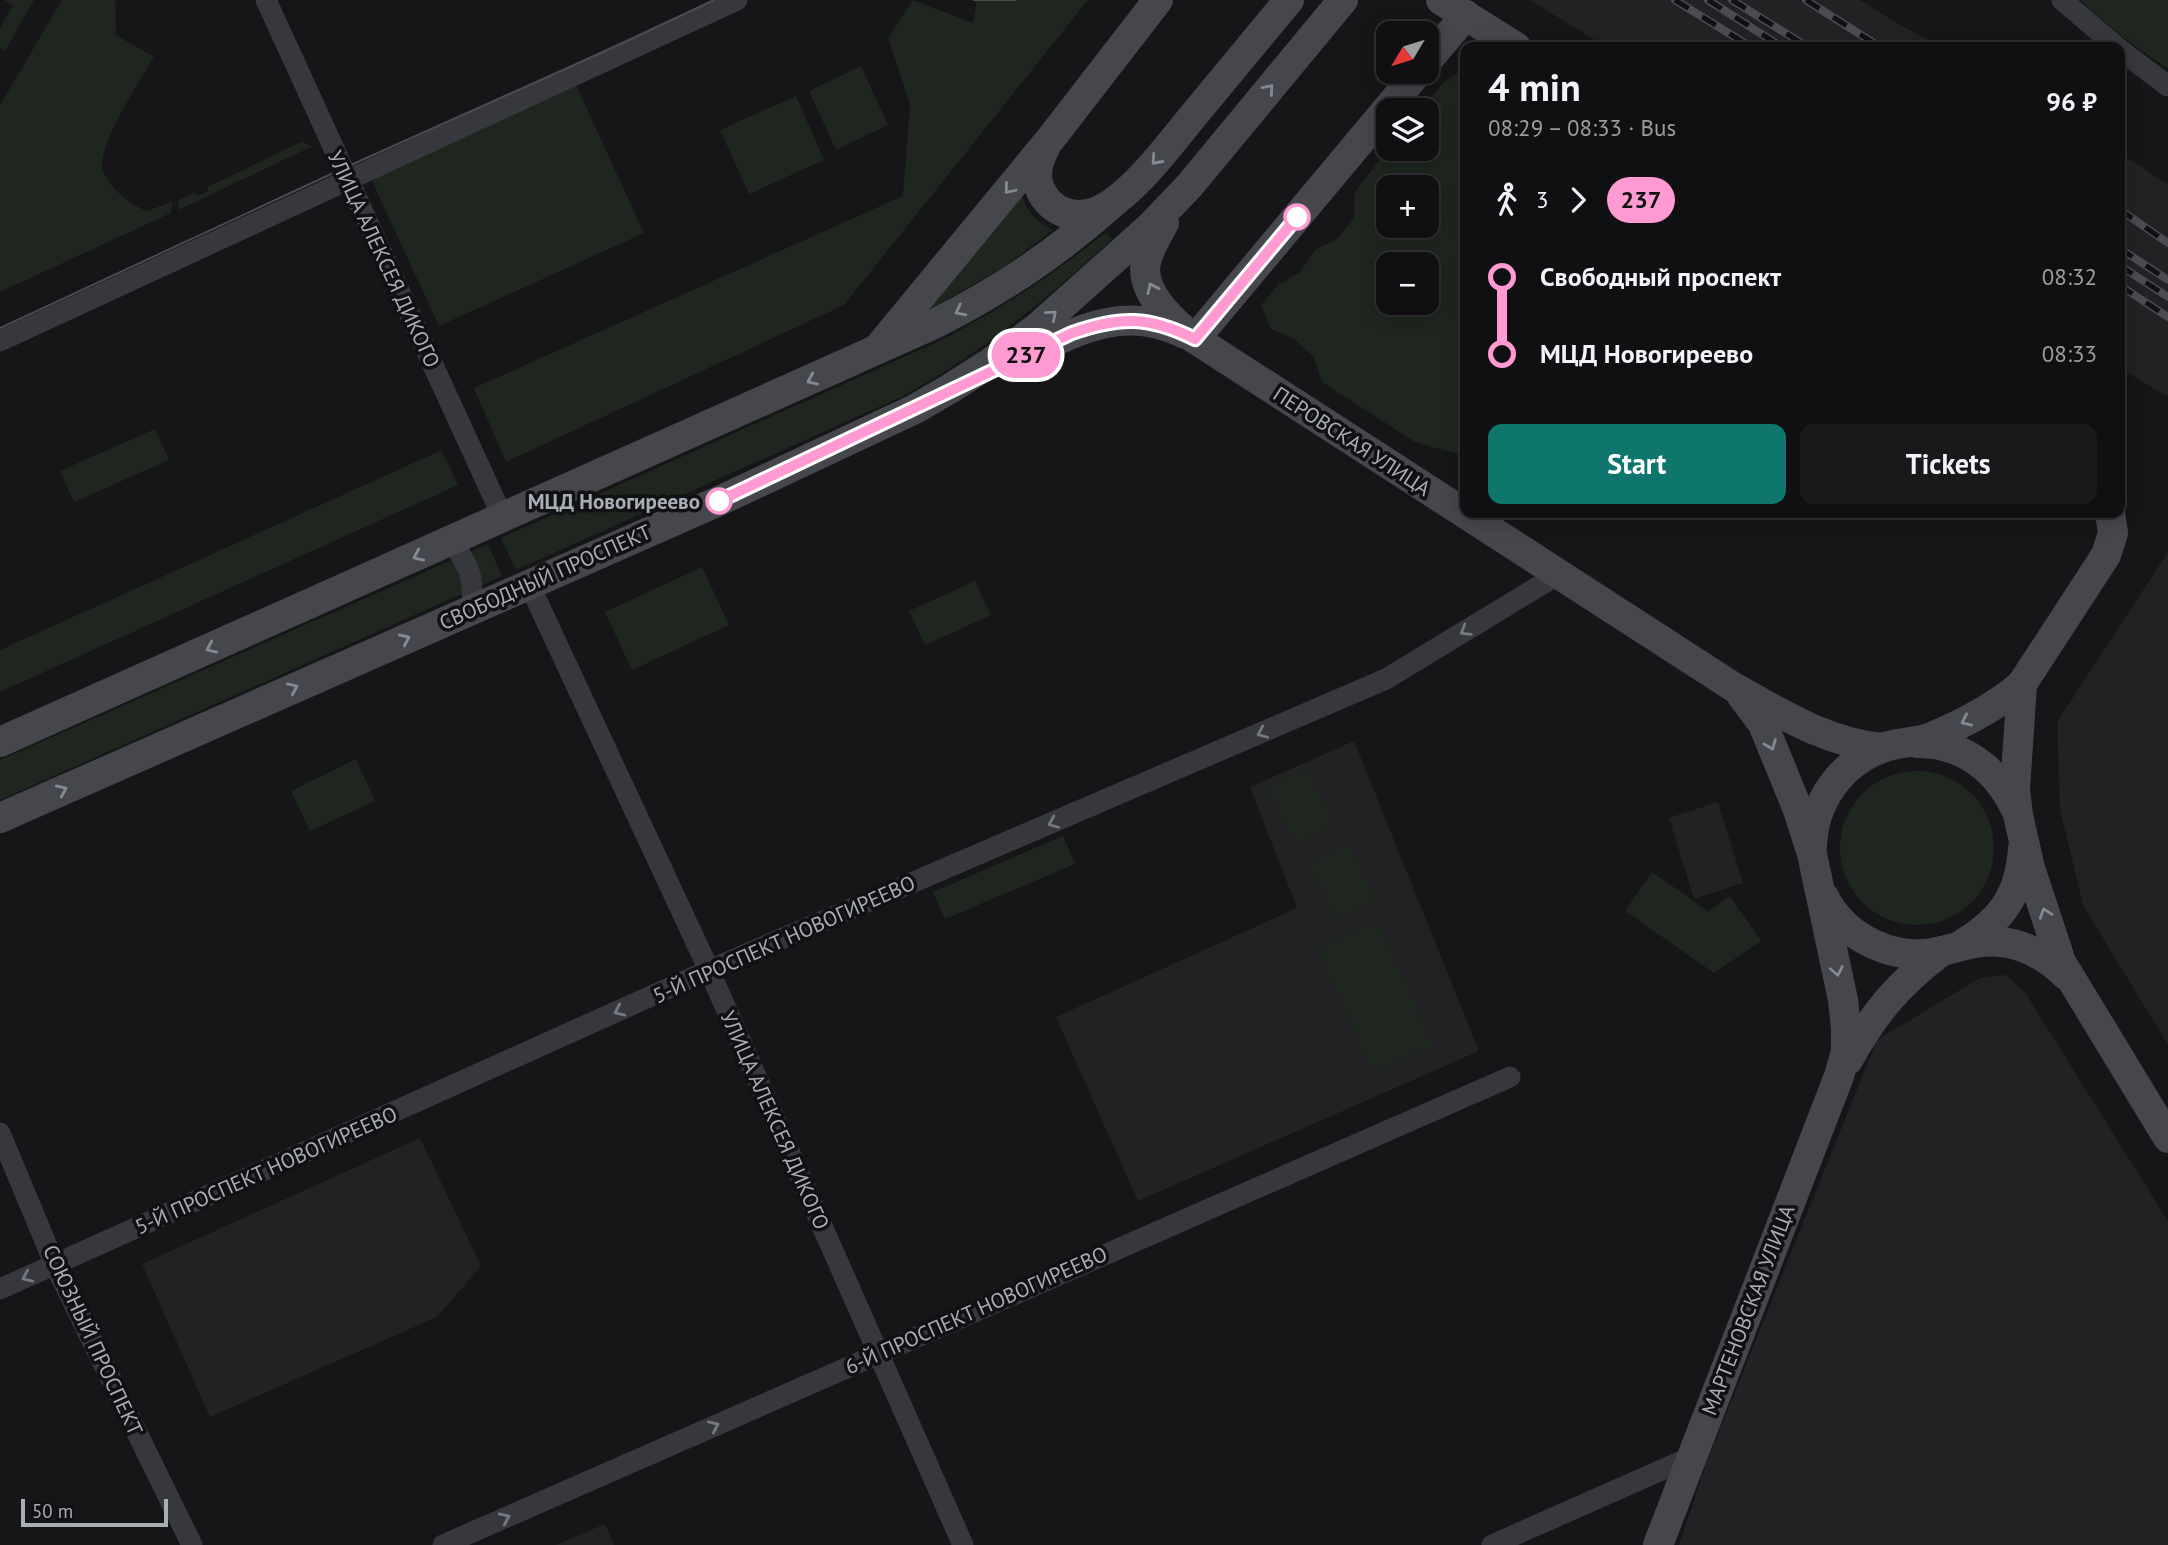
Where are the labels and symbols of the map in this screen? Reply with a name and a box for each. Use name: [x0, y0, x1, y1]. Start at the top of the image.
north arrow: [1376, 21, 1438, 84]
one-way arrow: [1261, 84, 1274, 96]
street label: УЛИЦА АЛЕКСЕЯ ДИКОГО: [322, 146, 446, 372]
one-way arrow: [1152, 151, 1164, 164]
one-way arrow: [1004, 182, 1017, 194]
unlabelled marker: [1284, 204, 1310, 230]
one-way arrow: [1146, 283, 1160, 295]
one-way arrow: [954, 303, 967, 317]
one-way arrow: [1044, 311, 1057, 323]
line badge: 237: [986, 332, 1066, 378]
one-way arrow: [806, 372, 819, 386]
street label: ПЕРОВСКАЯ УЛИЦА: [1268, 380, 1436, 502]
place label: МЦД Новогиреево: [528, 488, 700, 515]
marker: МЦД Новогиреево: [706, 488, 732, 514]
street label: СВОБОДНЫЙ ПРОСПЕКТ: [435, 518, 655, 636]
one-way arrow: [413, 548, 426, 562]
one-way arrow: [1459, 623, 1472, 636]
one-way arrow: [397, 633, 410, 647]
one-way arrow: [205, 640, 217, 654]
one-way arrow: [286, 682, 298, 696]
one-way arrow: [1961, 713, 1973, 727]
one-way arrow: [1257, 724, 1269, 738]
one-way arrow: [1763, 739, 1777, 751]
one-way arrow: [55, 784, 68, 798]
one-way arrow: [1048, 814, 1060, 828]
street label: 5-Й ПРОСПЕКТ НОВОГИРЕЕВО: [649, 869, 919, 1009]
one-way arrow: [2039, 908, 2053, 920]
one-way arrow: [1828, 965, 1843, 977]
one-way arrow: [614, 1003, 627, 1017]
street label: УЛИЦА АЛЕКСЕЯ ДИКОГО: [715, 1006, 835, 1234]
street label: 5-Й ПРОСПЕКТ НОВОГИРЕЕВО: [131, 1100, 401, 1240]
street label: МАРТЕНОВСКАЯ УЛИЦА: [1695, 1200, 1801, 1419]
street label: СОЮЗНЫЙ ПРОСПЕКТ: [37, 1240, 149, 1440]
street label: 6-Й ПРОСПЕКТ НОВОГИРЕЕВО: [841, 1240, 1111, 1380]
one-way arrow: [22, 1269, 35, 1283]
one-way arrow: [706, 1420, 719, 1434]
scale bar: [21, 1496, 168, 1528]
one-way arrow: [499, 1512, 511, 1526]

